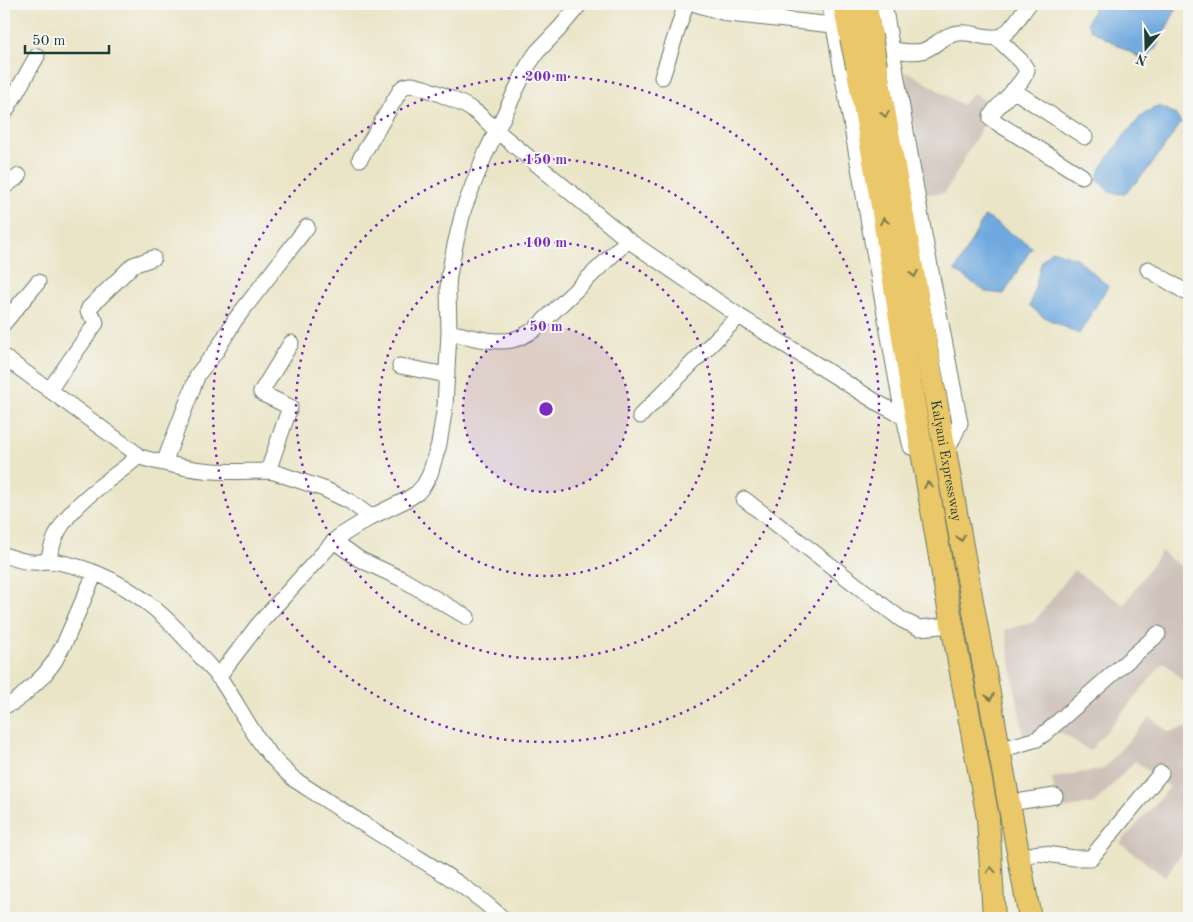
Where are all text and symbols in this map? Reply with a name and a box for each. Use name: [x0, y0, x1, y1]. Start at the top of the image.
scale bar: [25, 22, 109, 54]
north arrow: [1120, 22, 1170, 72]
text: 50 m: [32, 34, 66, 49]
text: N: [1134, 51, 1149, 68]
text: 200 m: [525, 70, 567, 85]
one-way arrow: [879, 110, 889, 119]
text: 150 m: [525, 153, 567, 168]
one-way arrow: [879, 217, 890, 225]
text: 100 m: [525, 236, 567, 251]
one-way arrow: [908, 270, 918, 279]
text: 50 m: [529, 320, 563, 335]
street label: Kalyani Expressway: [928, 399, 964, 524]
centre of rings: [537, 400, 555, 418]
one-way arrow: [923, 481, 933, 489]
one-way arrow: [955, 533, 965, 542]
one-way arrow: [984, 693, 995, 702]
one-way arrow: [986, 865, 997, 873]

